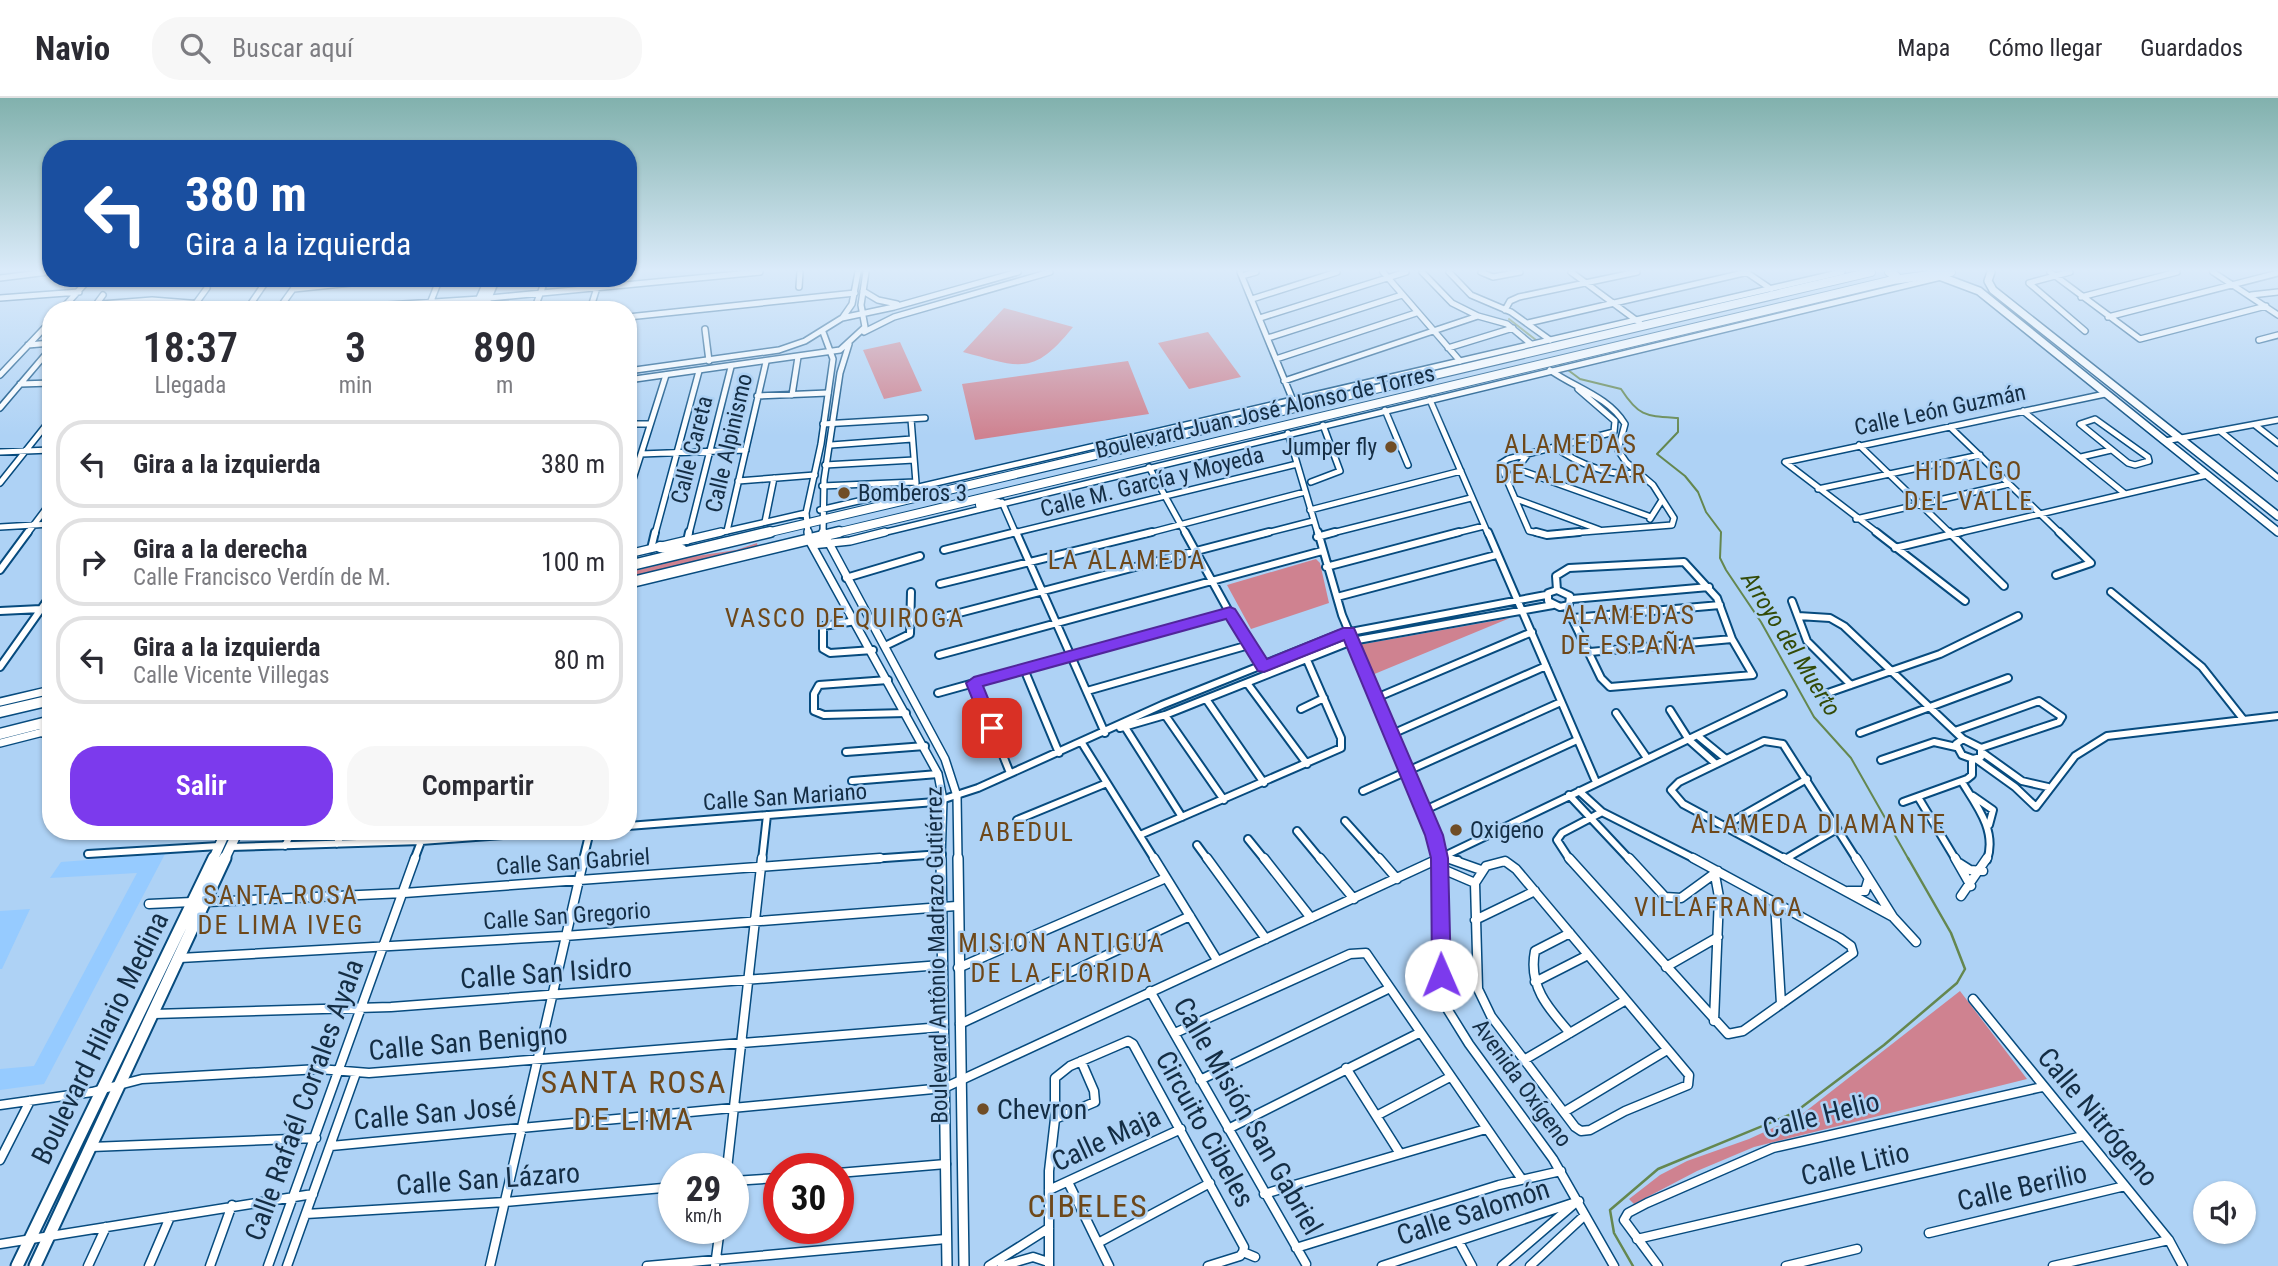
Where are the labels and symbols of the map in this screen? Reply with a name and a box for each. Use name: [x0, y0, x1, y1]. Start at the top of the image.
street label: Boulevard Juan José Alonso de Torres: [1093, 360, 1437, 464]
street label: Calle Alpinismo: [700, 371, 758, 515]
street label: Calle León Guzmán: [1852, 379, 2028, 441]
street label: Calle Careta: [666, 393, 718, 507]
district label: ALAMEDAS DE ALCAZAR: [1495, 429, 1647, 489]
place label: Jumper fly: [1282, 434, 1377, 461]
marker: Jumper fly: [1383, 439, 1399, 455]
street label: Calle M. García y Moyeda: [1037, 441, 1267, 523]
district label: HIDALGO DEL VALLE: [1904, 456, 2034, 516]
place label: Bomberos 3: [858, 480, 967, 507]
marker: Bomberos 3: [836, 485, 852, 501]
district label: LA ALAMEDA: [1048, 545, 1206, 575]
water label: Arroyo del Muerto: [1735, 566, 1846, 721]
district label: ALAMEDAS DE ESPAÑA: [1560, 600, 1698, 660]
district label: VASCO DE QUIROGA: [725, 603, 965, 633]
pin: [962, 698, 1022, 758]
street label: Calle San Mariano: [702, 778, 868, 816]
street label: Boulevard Antônio Madrazo Gutiérrez: [921, 786, 953, 1124]
district label: ALAMEDA DIAMANTE: [1691, 809, 1947, 839]
district label: ABEDUL: [979, 817, 1075, 847]
place label: Oxigeno: [1470, 817, 1544, 844]
marker: Oxigeno: [1448, 822, 1464, 838]
street label: Calle San Gabriel: [495, 843, 651, 881]
district label: SANTA ROSA DE LIMA IVEG: [198, 880, 364, 940]
district label: VILLAFRANCA: [1634, 892, 1804, 922]
street label: Calle San Gregorio: [482, 897, 652, 935]
street label: Boulevard Hilario Medina: [25, 906, 175, 1170]
district label: MISION ANTIGUA DE LA FLORIDA: [958, 928, 1166, 988]
position arrow: [1404, 938, 1478, 1012]
street label: Calle San Isidro: [459, 951, 633, 995]
street label: Calle Rafaél Corrales Ayala: [238, 955, 370, 1245]
street label: Calle Misión San Gabriel: [1167, 991, 1329, 1241]
street label: Avenida Oxígeno: [1467, 1014, 1577, 1152]
street label: Calle San Benigno: [367, 1017, 569, 1067]
street label: Calle Nitrógeno: [2031, 1041, 2165, 1193]
street label: Circuito Cibeles: [1149, 1045, 1261, 1213]
district label: SANTA ROSA DE LIMA: [541, 1063, 727, 1138]
street label: Calle Helio: [1759, 1085, 1883, 1145]
street label: Calle San José: [352, 1089, 518, 1137]
place label: Chevron: [997, 1093, 1087, 1126]
street label: Calle Maja: [1046, 1100, 1166, 1178]
marker: Chevron: [975, 1101, 991, 1117]
street label: Calle Litio: [1798, 1136, 1912, 1192]
speed limit sign: 30: [763, 1153, 854, 1244]
street label: Calle San Lázaro: [395, 1156, 581, 1202]
street label: Calle Berilio: [1954, 1156, 2090, 1218]
street label: Calle Salomón: [1392, 1172, 1554, 1252]
district label: CIBELES: [1027, 1187, 1149, 1225]

